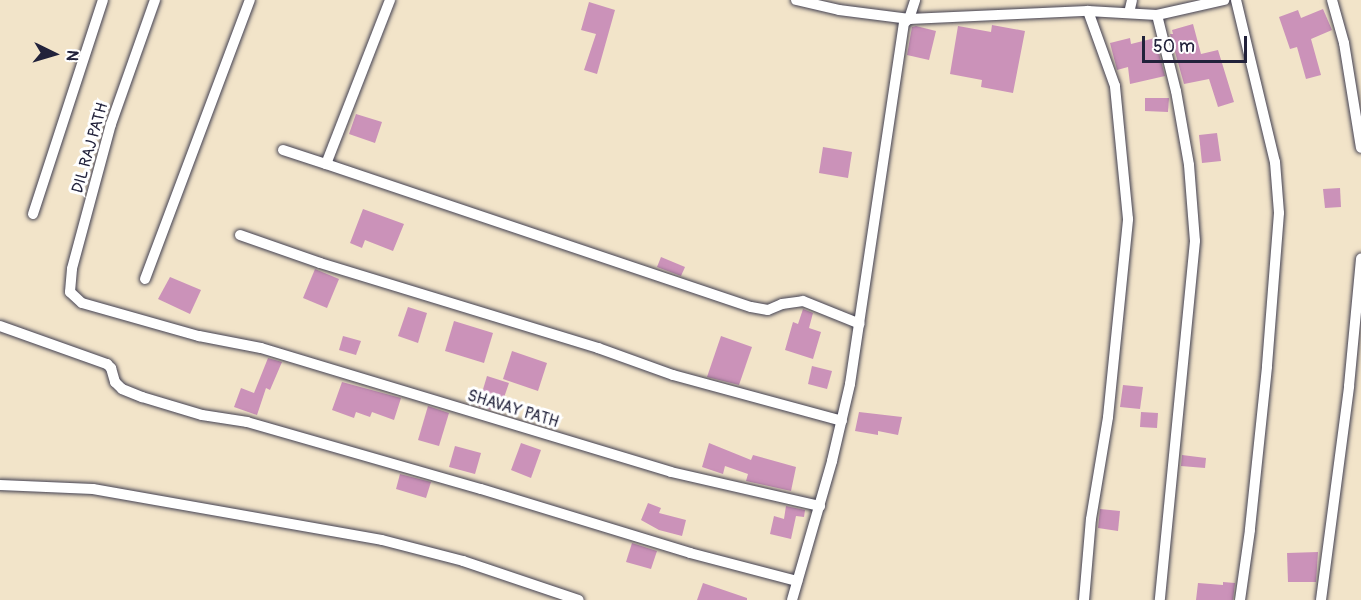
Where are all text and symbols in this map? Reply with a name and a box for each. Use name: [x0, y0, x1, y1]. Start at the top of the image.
north arrow: [24, 24, 84, 84]
scale bar: [1145, 24, 1250, 62]
text: 50 m: [1153, 35, 1195, 58]
text: N: [61, 49, 82, 62]
street label: DIL RAJ PATH: [68, 101, 112, 195]
street label: SHAVAY PATH: [465, 386, 561, 432]

